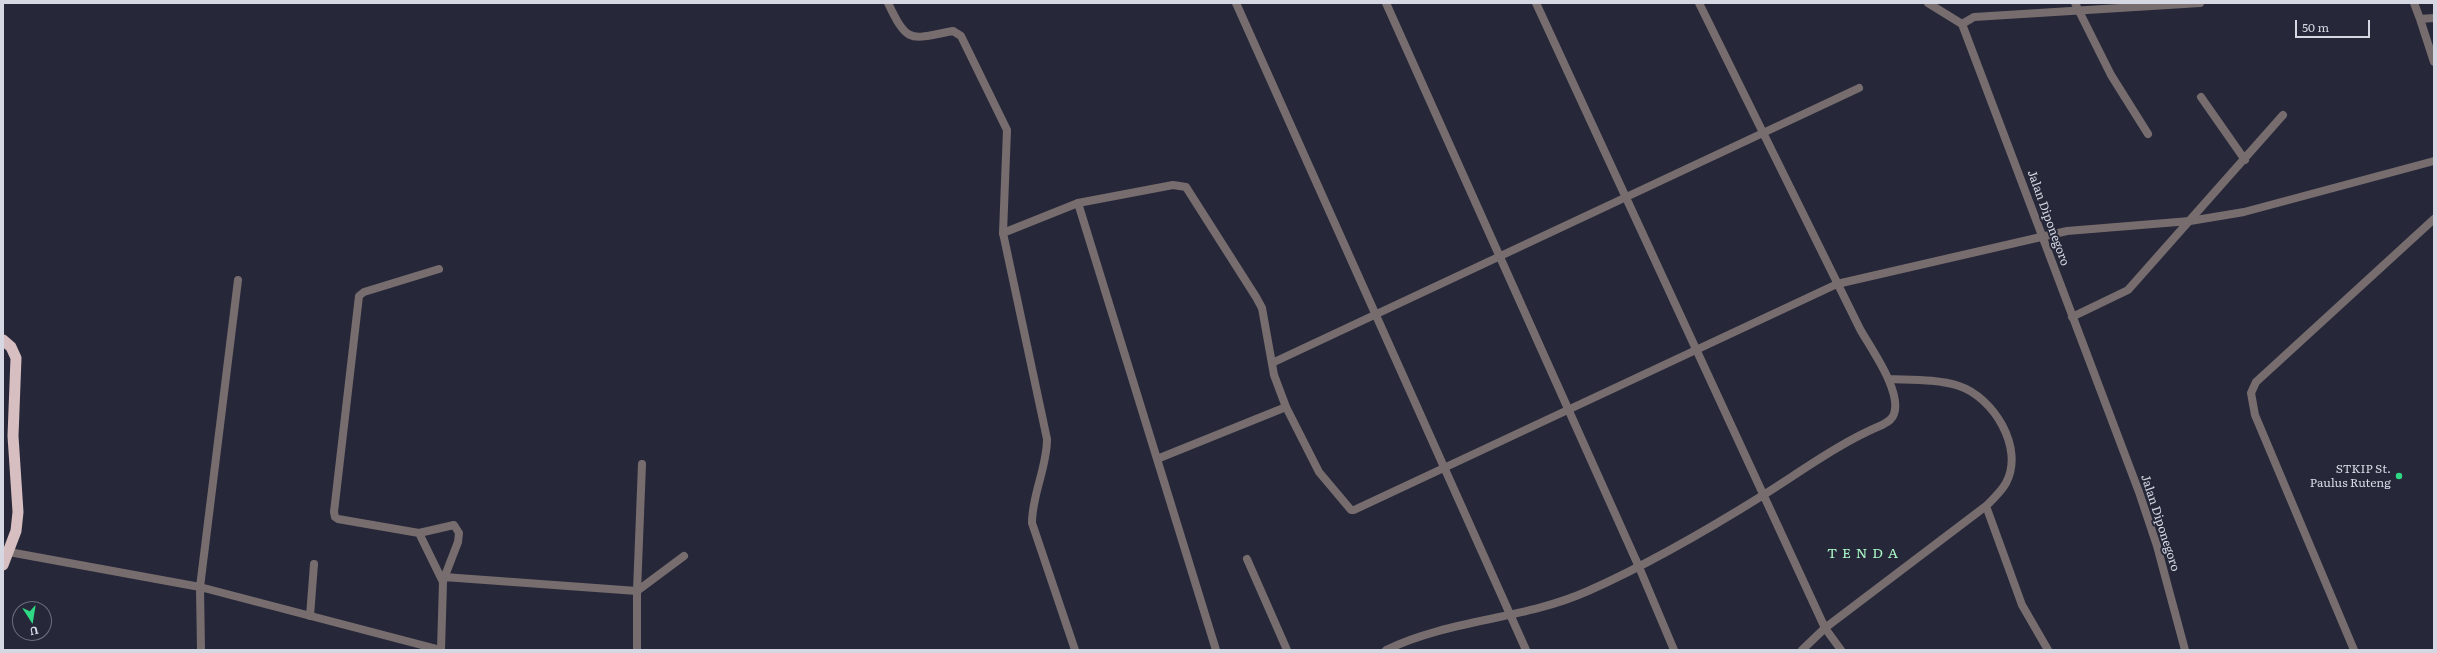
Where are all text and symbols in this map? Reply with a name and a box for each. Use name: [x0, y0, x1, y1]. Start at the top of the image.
scale bar: [2297, 12, 2372, 38]
text: 50 m: [2302, 18, 2329, 36]
street label: Jalan Diponegoro: [2024, 168, 2072, 268]
place label: STKIP St. Paulus Ruteng: [2310, 462, 2391, 490]
marker: STKIP St. Paulus Ruteng: [2394, 471, 2404, 481]
street label: Jalan Diponegoro: [2138, 473, 2182, 573]
district label: T E N D A: [1827, 546, 1899, 562]
north arrow: [12, 601, 52, 641]
text: U: [28, 623, 40, 640]

